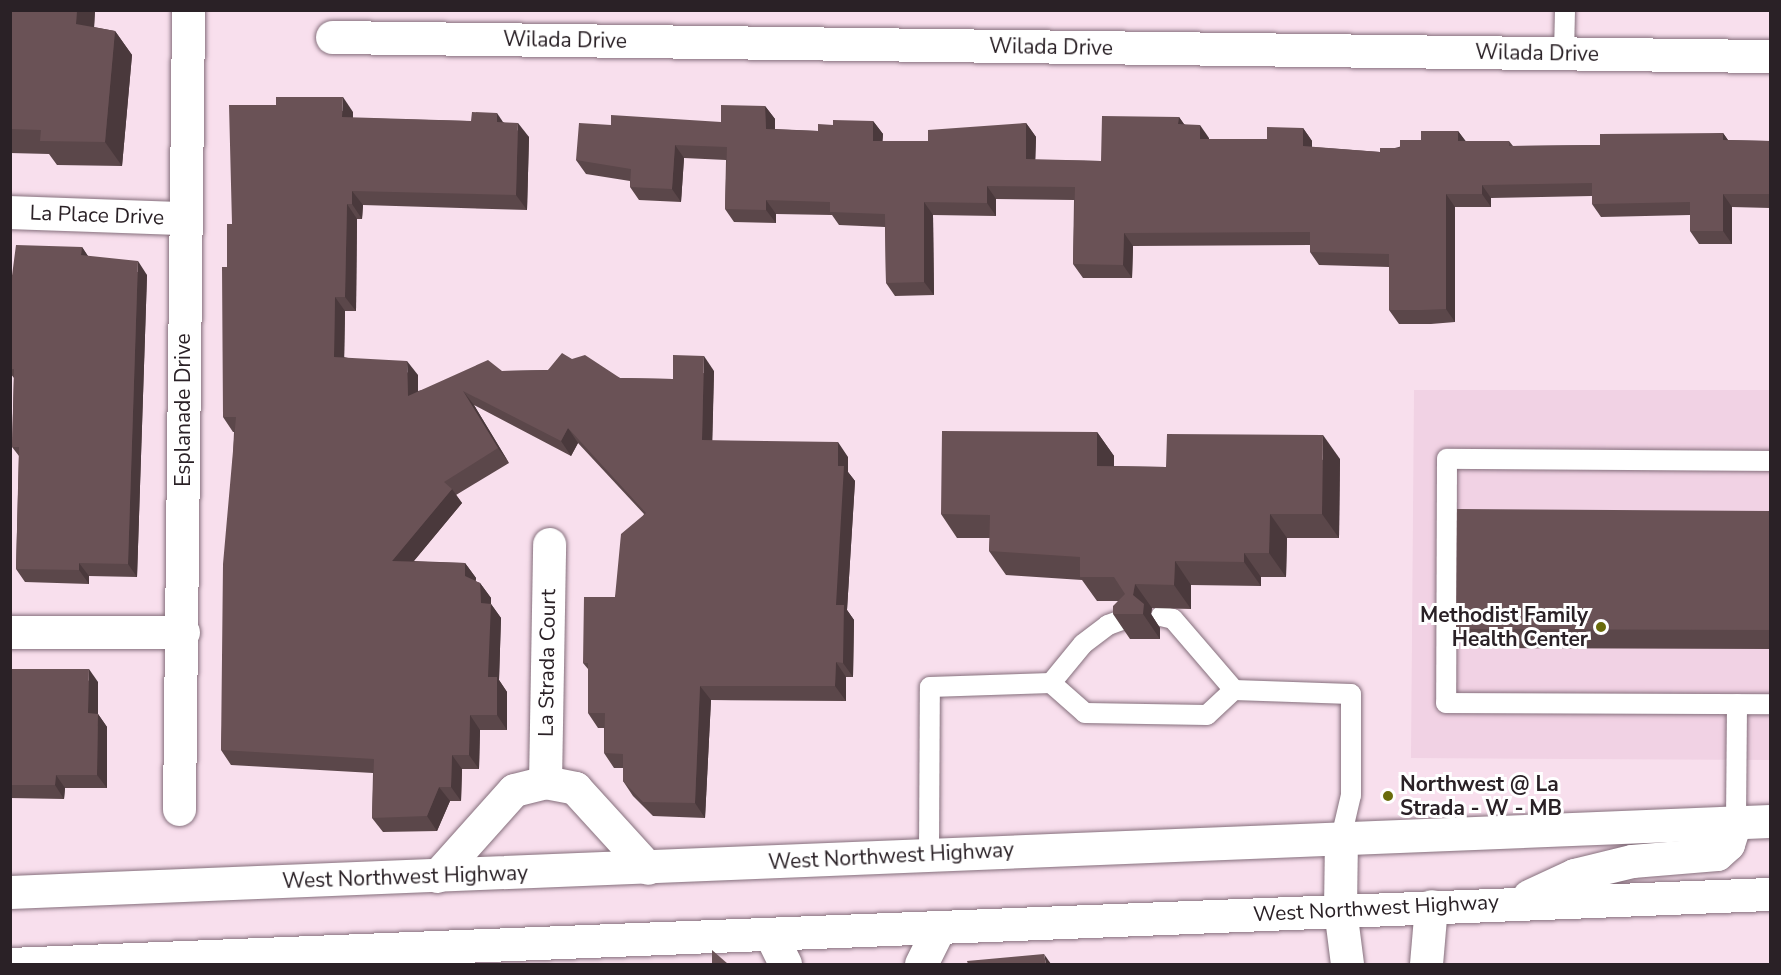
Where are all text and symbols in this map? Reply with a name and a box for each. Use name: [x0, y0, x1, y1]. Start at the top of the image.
street label: Wilada Drive: [503, 26, 627, 54]
street label: Wilada Drive: [989, 33, 1113, 61]
street label: Wilada Drive: [1475, 39, 1599, 67]
street label: La Place Drive: [29, 200, 165, 230]
street label: Esplanade Drive: [170, 333, 196, 487]
street label: La Strada Court: [533, 589, 561, 737]
place label: Methodist Family Health Center: [1420, 602, 1588, 652]
marker: Methodist Family Health Center: [1592, 618, 1610, 636]
place label: Northwest @ La Strada - W - MB: [1400, 771, 1562, 821]
marker: Northwest @ La Strada - W - MB: [1381, 789, 1395, 803]
street label: West Northwest Highway: [768, 837, 1014, 875]
street label: West Northwest Highway: [282, 860, 528, 894]
street label: West Northwest Highway: [1253, 889, 1499, 927]

